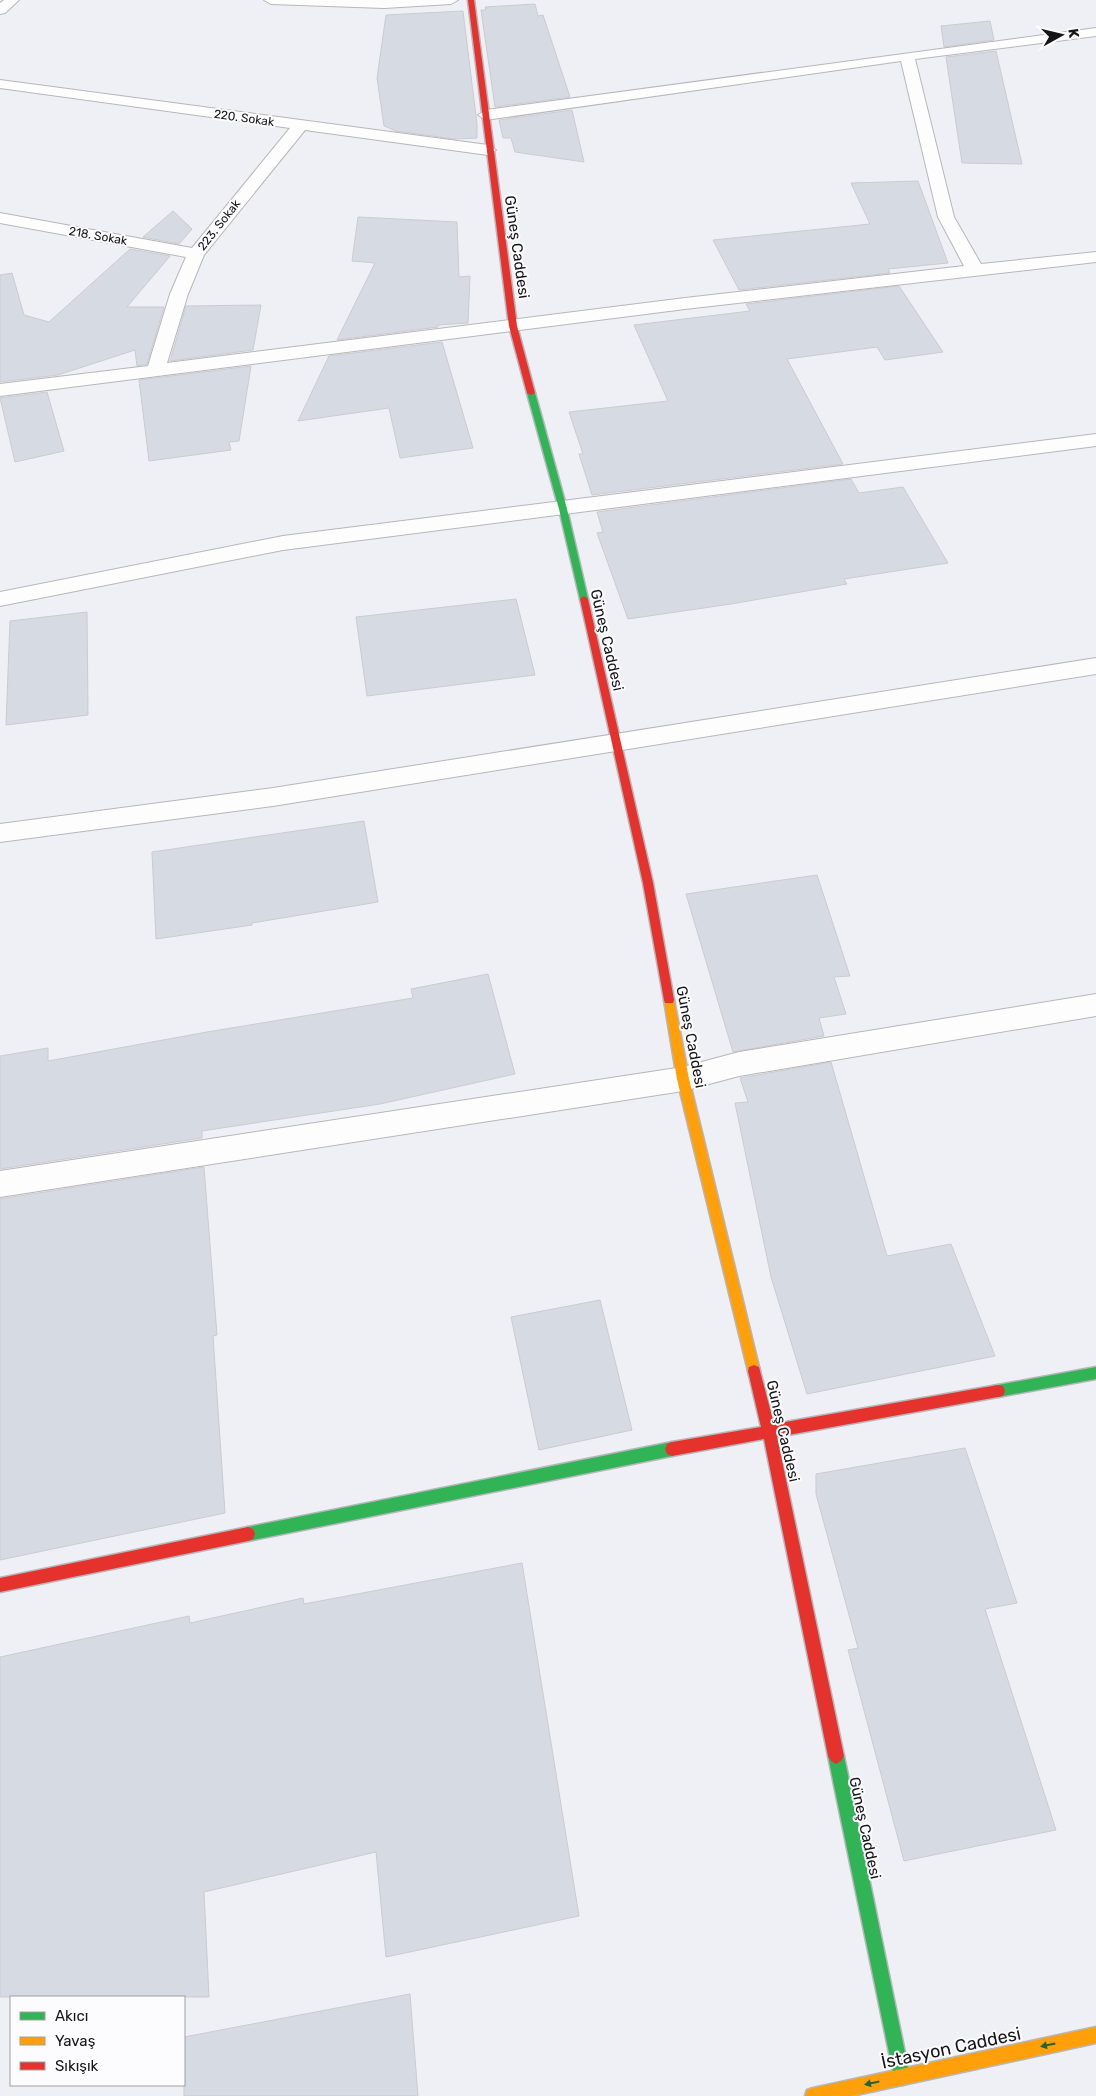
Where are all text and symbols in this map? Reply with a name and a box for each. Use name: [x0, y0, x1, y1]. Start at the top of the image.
north arrow: [1036, 10, 1086, 60]
text: K: [1064, 27, 1083, 40]
street label: 220. Sokak: [213, 107, 276, 129]
street label: Güneş Caddesi: [501, 194, 533, 300]
street label: 223. Sokak: [195, 196, 244, 253]
street label: 218. Sokak: [68, 224, 129, 248]
street label: Güneş Caddesi: [587, 587, 627, 693]
street label: Güneş Caddesi: [672, 984, 710, 1090]
street label: Güneş Caddesi: [763, 1378, 803, 1484]
street label: Güneş Caddesi: [845, 1775, 885, 1881]
legend: [10, 1996, 185, 2086]
text: Akıcı: [55, 2007, 88, 2025]
street label: İstasyon Caddesi: [879, 2022, 1023, 2074]
text: Yavaş: [55, 2032, 96, 2050]
one-way arrow: [1041, 2041, 1056, 2049]
text: Sıkışık: [55, 2057, 99, 2075]
one-way arrow: [865, 2079, 880, 2087]

